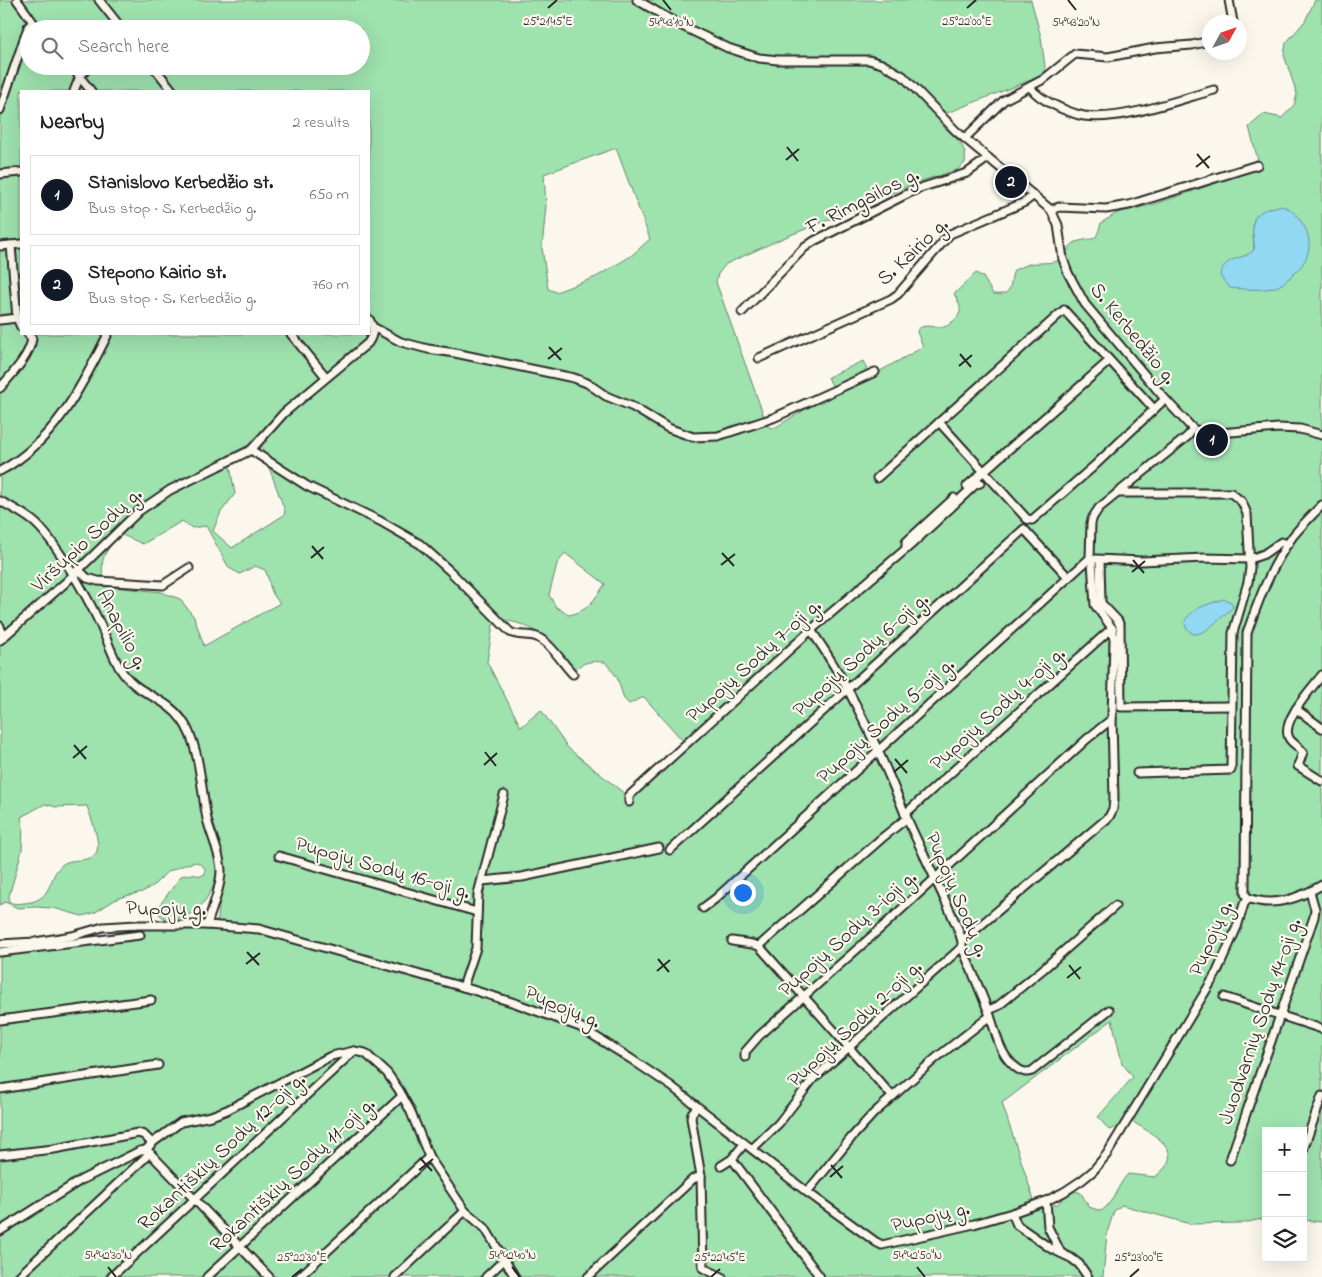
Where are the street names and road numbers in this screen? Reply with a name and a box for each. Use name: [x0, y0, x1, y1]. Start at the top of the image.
street label: F. Rimgailos g.: [800, 160, 926, 245]
street label: S. Kairio g.: [871, 211, 957, 295]
street label: S. Kerbedžio g.: [1080, 277, 1183, 393]
street label: Viršupio Sodų g.: [24, 481, 151, 602]
street label: Anapilio g.: [86, 584, 155, 676]
street label: Pupojų Sodų 6-oji g.: [787, 586, 937, 726]
street label: Pupojų Sodų 7-oji g.: [680, 592, 830, 732]
street label: Pupojų Sodų 4-oji g.: [924, 640, 1074, 780]
street label: Pupojų Sodų 5-oji g.: [811, 651, 963, 793]
street label: Pupojų Sodų g.: [914, 828, 996, 963]
street label: Pupojų Sodų 16-oji g.: [291, 830, 474, 910]
street label: Pupojų Sodų 3-ioji g.: [772, 864, 926, 1006]
street label: Pupojų g.: [126, 895, 206, 927]
street label: Pupojų g.: [1182, 896, 1244, 982]
street label: Juodvarnių Sodų 14-oji g.: [1212, 915, 1312, 1129]
street label: Pupojų Sodų 2-oji g.: [781, 954, 931, 1097]
street label: Pupojų g.: [519, 978, 605, 1039]
street label: Rokantiškių Sodų 12-oji g.: [132, 1066, 315, 1240]
street label: Rokantiškių Sodų 11-oji g.: [204, 1091, 384, 1262]
street label: Pupojų g.: [888, 1194, 973, 1244]

